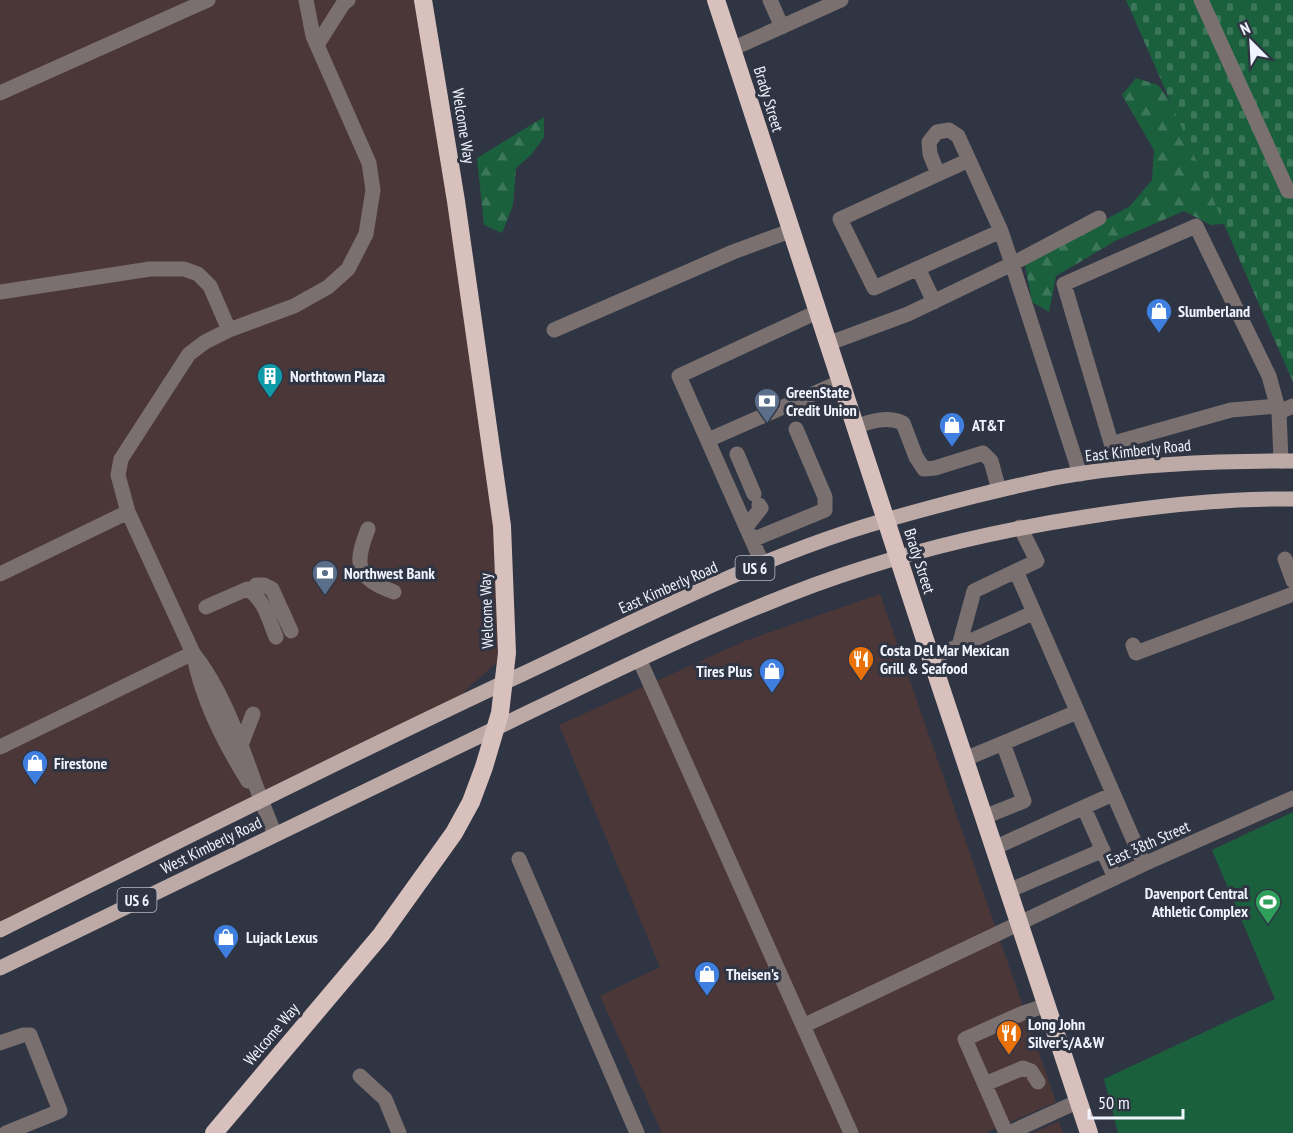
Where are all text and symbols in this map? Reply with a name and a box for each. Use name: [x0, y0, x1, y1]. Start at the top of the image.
north arrow: [1221, 12, 1281, 72]
text: N: [1237, 17, 1253, 39]
street label: Brady Street: [750, 64, 789, 135]
street label: Welcome Way: [448, 87, 480, 165]
shop icon: Slumberland: [1144, 296, 1174, 334]
place label: Slumberland: [1178, 301, 1250, 321]
building icon: Northtown Plaza: [255, 361, 285, 399]
place label: Northtown Plaza: [290, 366, 386, 386]
place label: GreenState Credit Union: [786, 382, 857, 420]
bank icon: GreenState Credit Union: [752, 386, 782, 424]
shop icon: AT&T: [937, 410, 967, 448]
place label: AT&T: [971, 415, 1005, 435]
street label: East Kimberly Road: [1084, 435, 1192, 465]
street label: Brady Street: [900, 526, 940, 597]
street label: East Kimberly Road: [615, 556, 721, 618]
road number: US 6: [736, 556, 774, 580]
bank icon: Northwest Bank: [310, 558, 340, 596]
place label: Northwest Bank: [344, 563, 435, 583]
street label: Welcome Way: [475, 573, 497, 649]
place label: Costa Del Mar Mexican Grill & Seafood: [880, 640, 1009, 678]
restaurant icon: Costa Del Mar Mexican Grill & Seafood: [846, 644, 876, 682]
shop icon: Tires Plus: [757, 656, 787, 694]
place label: Tires Plus: [696, 661, 752, 681]
shop icon: Firestone: [20, 748, 50, 786]
place label: Firestone: [54, 753, 107, 773]
street label: West Kimberly Road: [157, 812, 265, 878]
street label: East 38th Street: [1103, 816, 1193, 870]
place label: Davenport Central Athletic Complex: [1145, 883, 1248, 921]
sports icon: Davenport Central Athletic Complex: [1253, 887, 1283, 925]
road number: US 6: [118, 888, 156, 912]
shop icon: Lujack Lexus: [211, 922, 241, 960]
place label: Lujack Lexus: [246, 927, 318, 947]
shop icon: Theisen's: [692, 959, 722, 997]
place label: Theisen's: [726, 964, 779, 984]
street label: Welcome Way: [239, 999, 303, 1069]
place label: Long John Silver's/A&W: [1028, 1014, 1105, 1052]
restaurant icon: Long John Silver's/A&W: [994, 1018, 1024, 1056]
scale bar: [1089, 1082, 1184, 1120]
text: 50 m: [1098, 1091, 1130, 1114]

